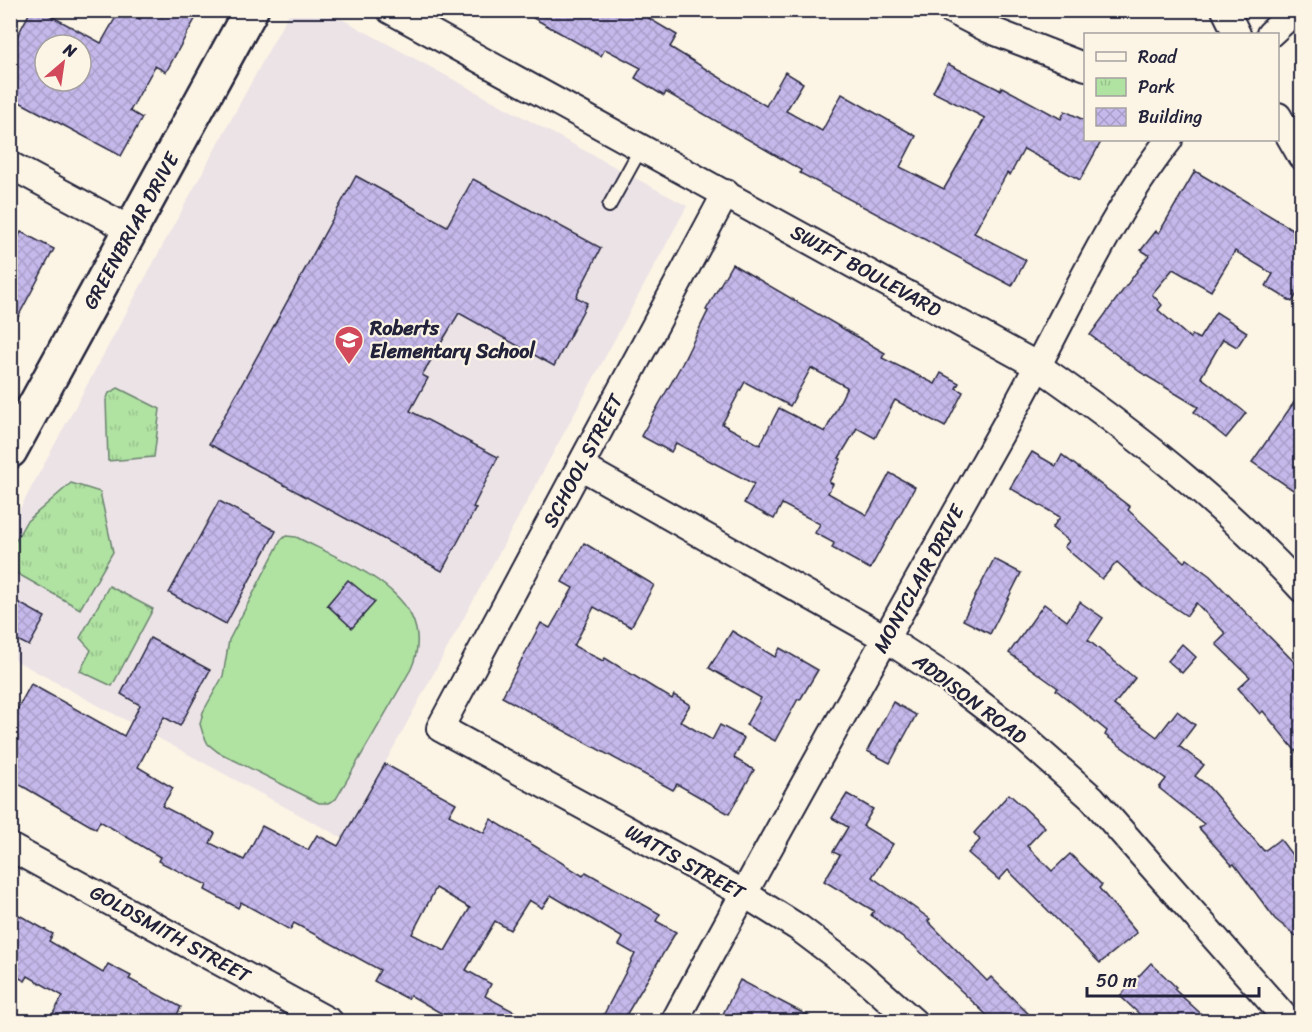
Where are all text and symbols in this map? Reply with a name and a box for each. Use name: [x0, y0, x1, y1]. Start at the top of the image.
north arrow: [33, 33, 93, 93]
legend: [1084, 33, 1279, 141]
text: N: [57, 34, 83, 66]
text: Road: [1138, 41, 1178, 73]
text: Park: [1138, 71, 1175, 103]
text: Building: [1138, 101, 1202, 133]
street label: GREENBRIAR DRIVE: [73, 144, 190, 316]
street label: SWIFT BOULEVARD: [784, 215, 948, 327]
place label: Roberts Elementary School: [369, 311, 536, 369]
school or university icon: Roberts Elementary School: [333, 324, 365, 366]
street label: SCHOOL STREET: [533, 387, 634, 534]
street label: MONTCLAIR DRIVE: [864, 497, 975, 660]
street label: ADDISON ROAD: [904, 644, 1035, 754]
street label: WATTS STREET: [618, 815, 753, 910]
street label: GOLDSMITH STREET: [83, 875, 258, 993]
scale bar: [1087, 960, 1260, 998]
text: 50 m: [1096, 965, 1137, 997]

